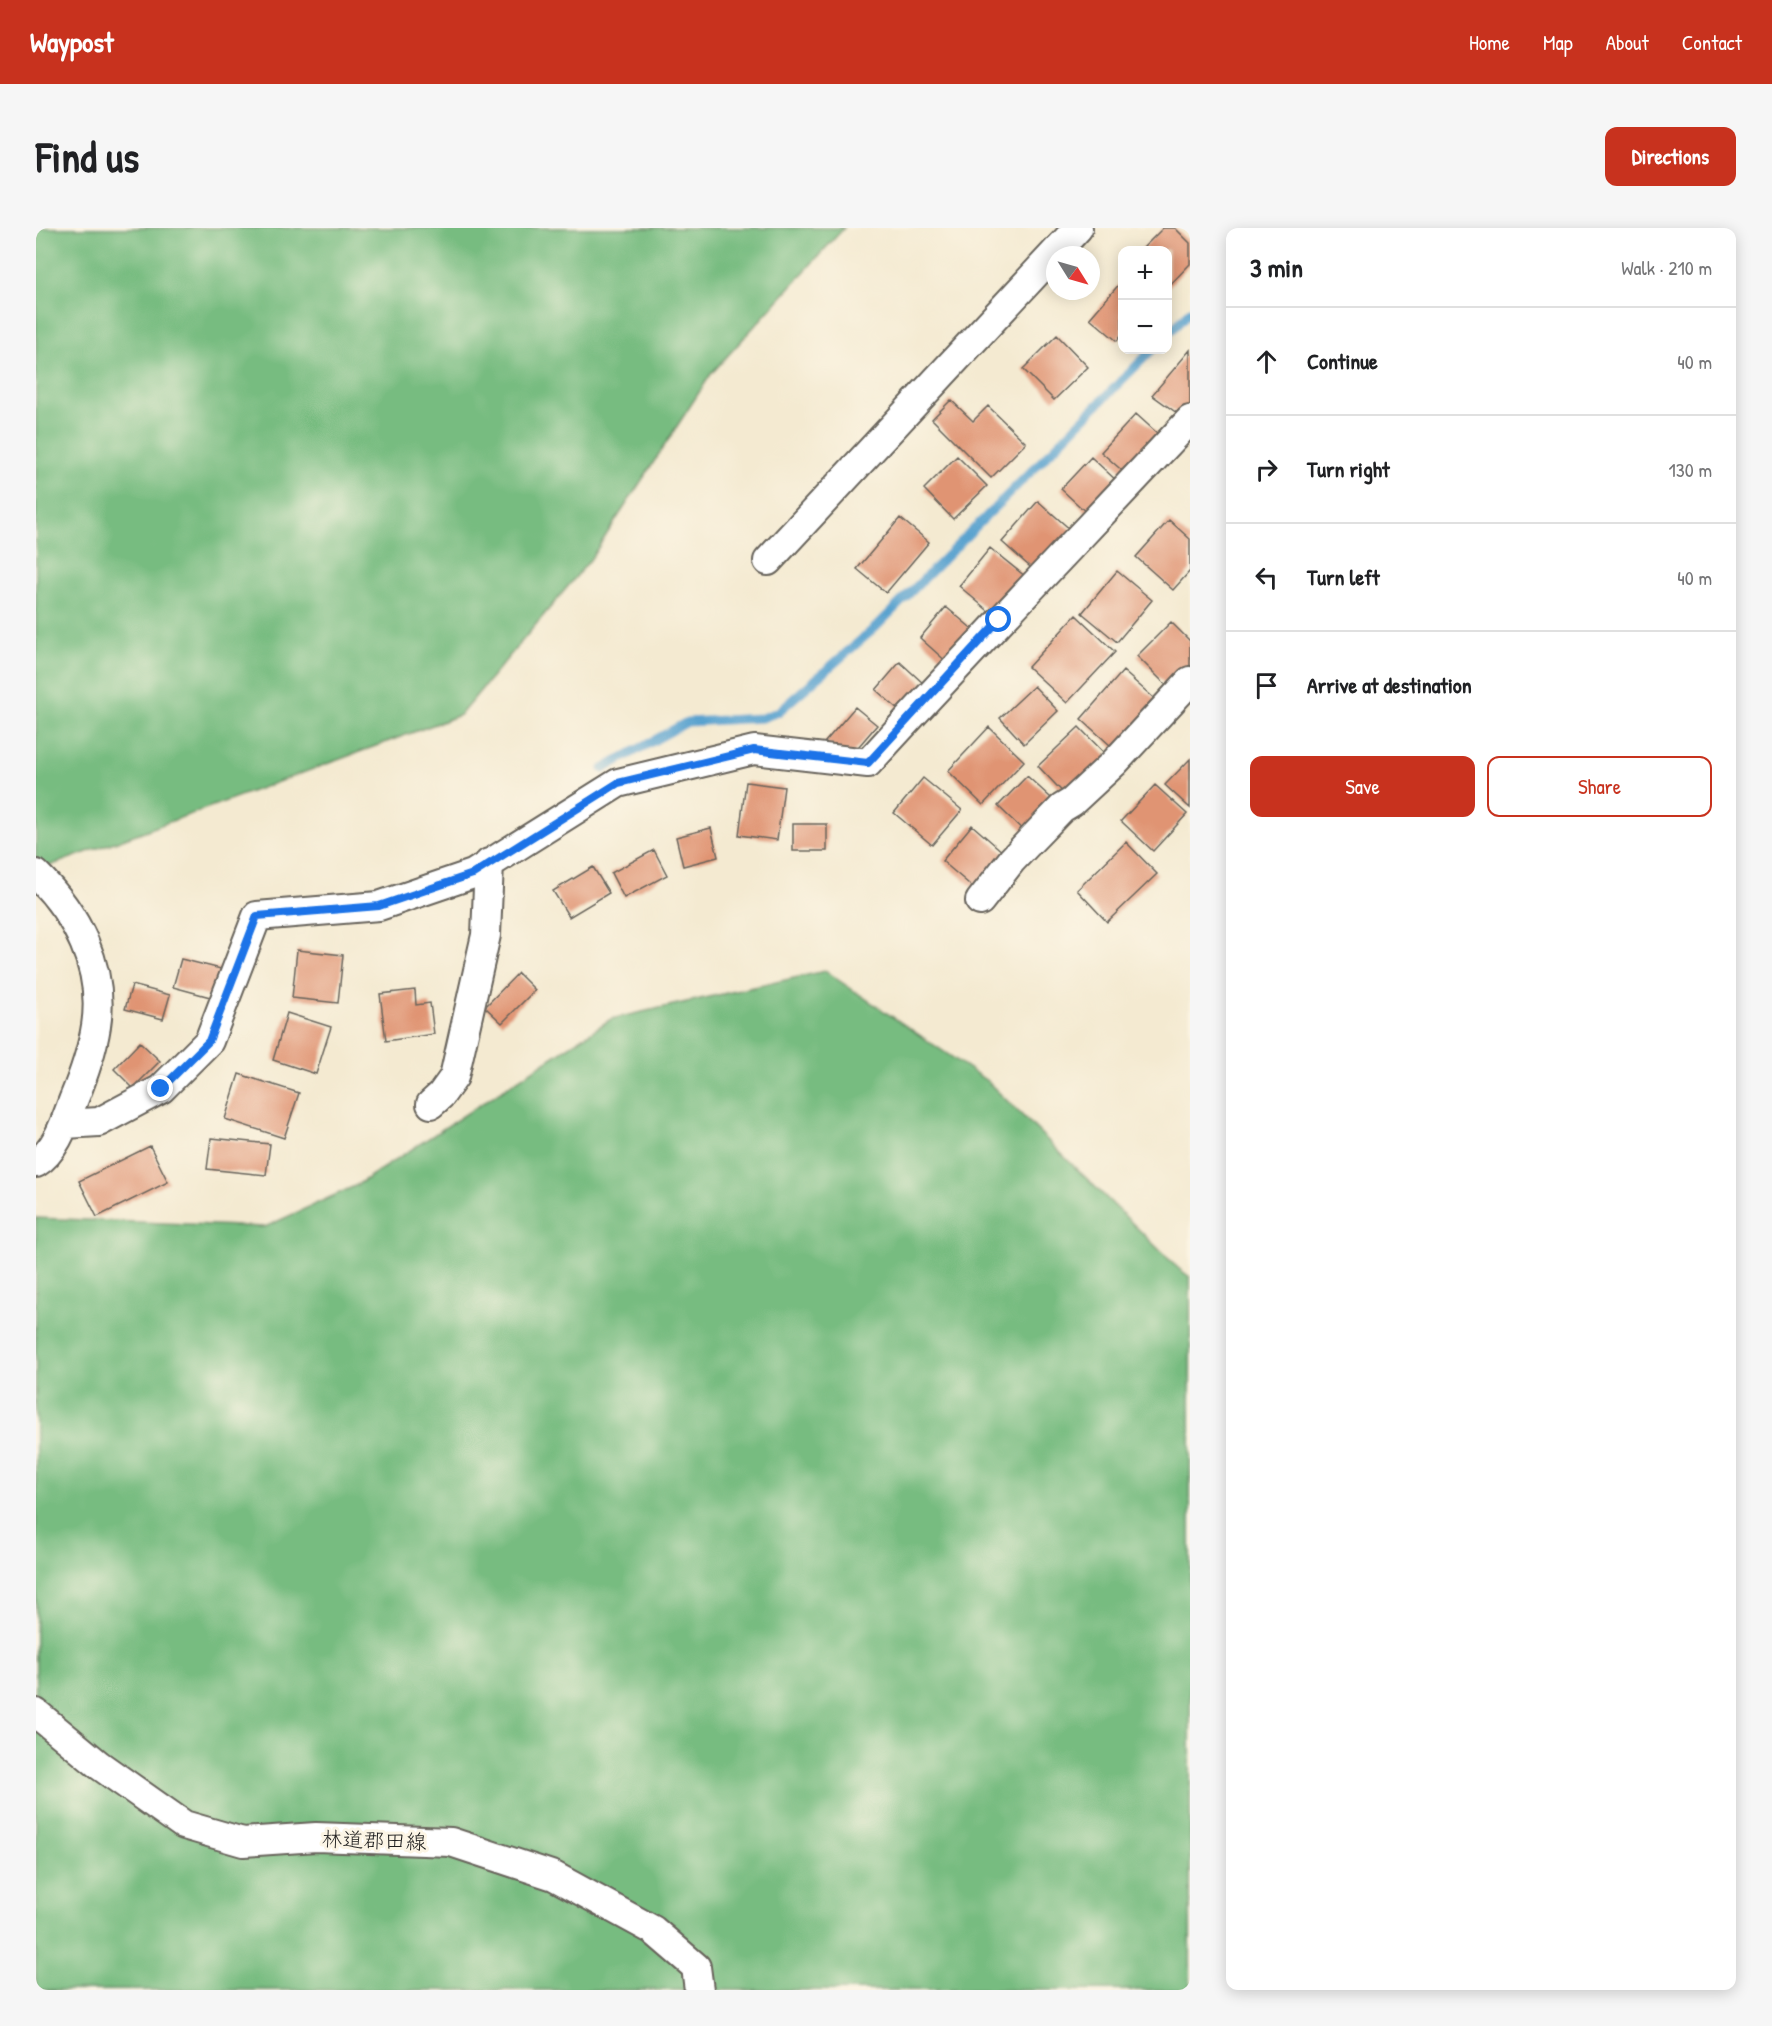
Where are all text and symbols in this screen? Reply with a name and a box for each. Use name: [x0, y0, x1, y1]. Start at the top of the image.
text: Waypost: [30, 23, 114, 61]
text: Home: [1469, 28, 1510, 57]
text: Map: [1543, 28, 1573, 57]
text: About: [1606, 28, 1649, 57]
text: Contact: [1682, 28, 1742, 57]
button: Directions: [1605, 127, 1736, 186]
text: Find us: [36, 128, 139, 185]
north arrow: [1046, 246, 1100, 300]
map controls: [1118, 246, 1172, 354]
button: +: [1118, 246, 1172, 300]
text: 3 min: [1250, 250, 1303, 285]
text: Walk · 210 m: [1621, 254, 1712, 281]
button: −: [1118, 300, 1172, 354]
icon: ahead: [1250, 345, 1283, 378]
text: Continue: [1307, 346, 1378, 376]
text: 40 m: [1677, 348, 1712, 375]
icon: right: [1250, 453, 1283, 486]
text: Turn right: [1307, 454, 1390, 484]
text: 130 m: [1669, 456, 1712, 483]
icon: left: [1250, 561, 1283, 594]
text: Turn left: [1307, 562, 1380, 592]
text: 40 m: [1677, 564, 1712, 591]
route start: [985, 606, 1011, 632]
icon: arrive: [1250, 669, 1283, 702]
text: Arrive at destination: [1307, 670, 1472, 700]
button: Save: [1250, 756, 1475, 817]
button: Share: [1487, 756, 1712, 817]
route end: [147, 1075, 173, 1101]
street label: 林道郡田線: [321, 1824, 427, 1856]

